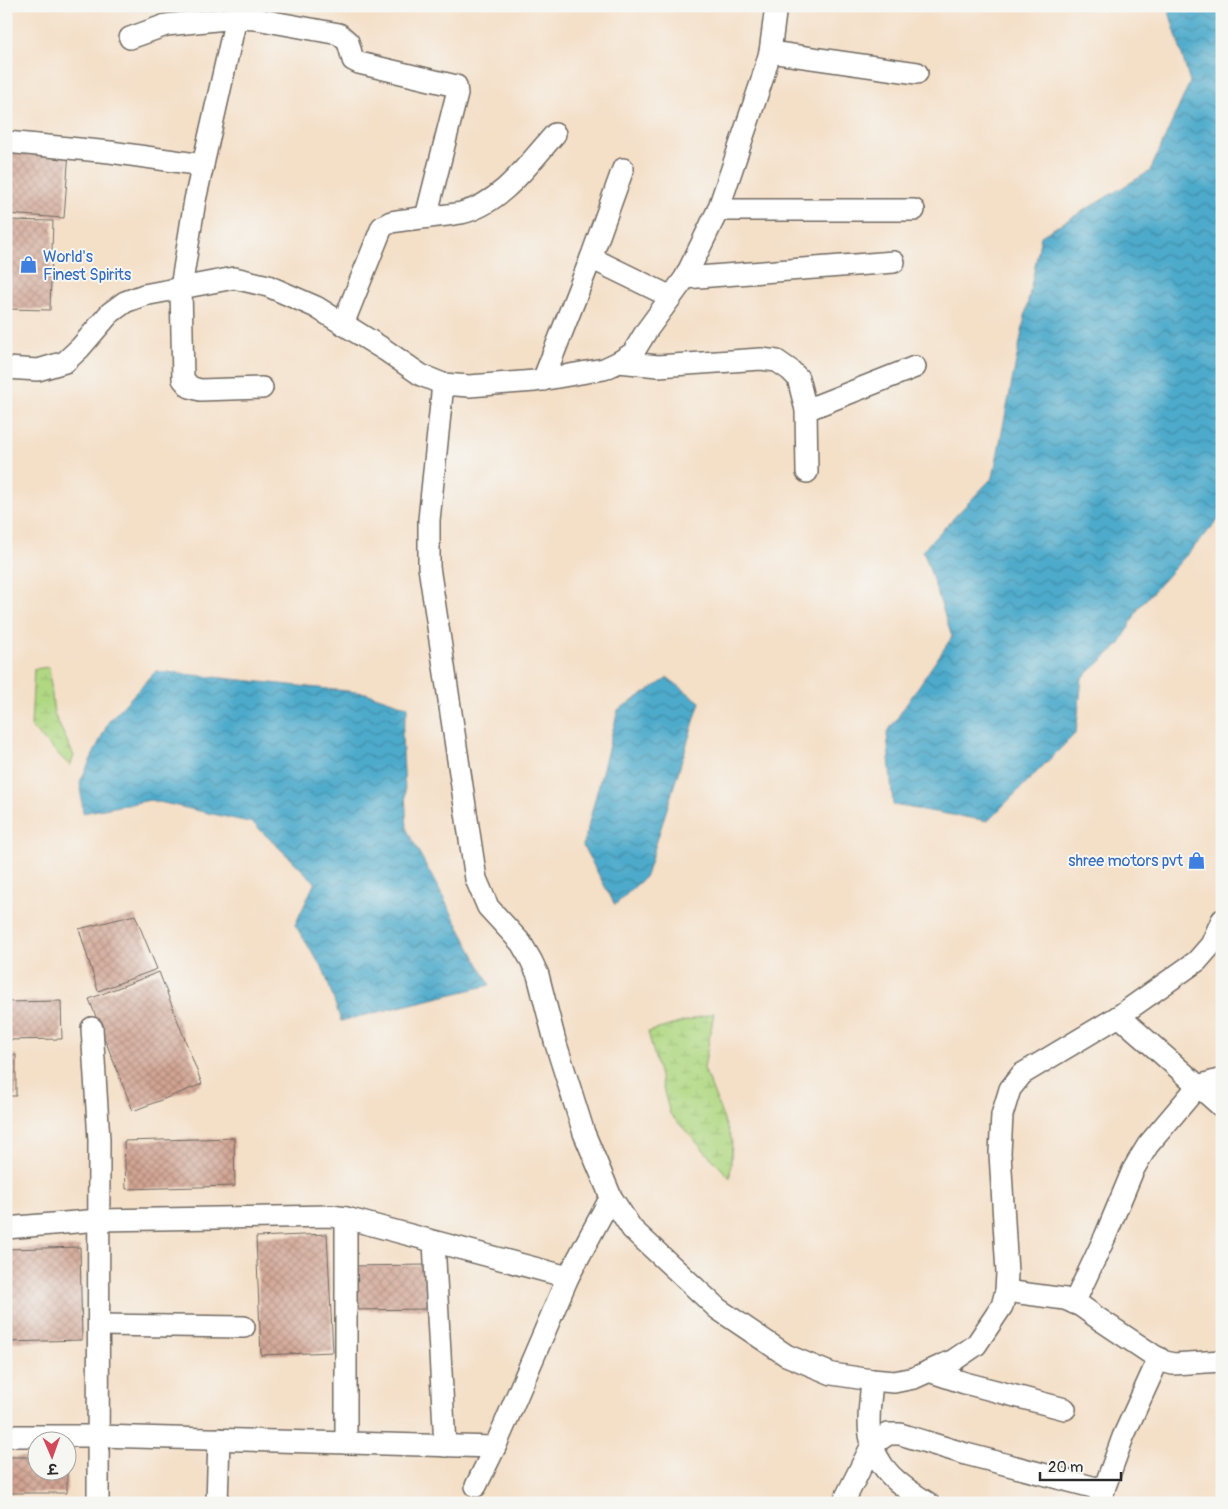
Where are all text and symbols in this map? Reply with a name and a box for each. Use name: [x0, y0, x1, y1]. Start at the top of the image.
place label: World's Finest Spirits: [43, 247, 131, 285]
shop icon: World's Finest Spirits: [19, 255, 39, 275]
shop icon: shree motors pvt: [1187, 850, 1207, 870]
place label: shree motors pvt: [1068, 851, 1184, 871]
north arrow: [28, 1432, 78, 1482]
scale bar: [1040, 1449, 1122, 1481]
text: 20 m: [1048, 1458, 1083, 1477]
text: उ: [46, 1460, 59, 1477]

